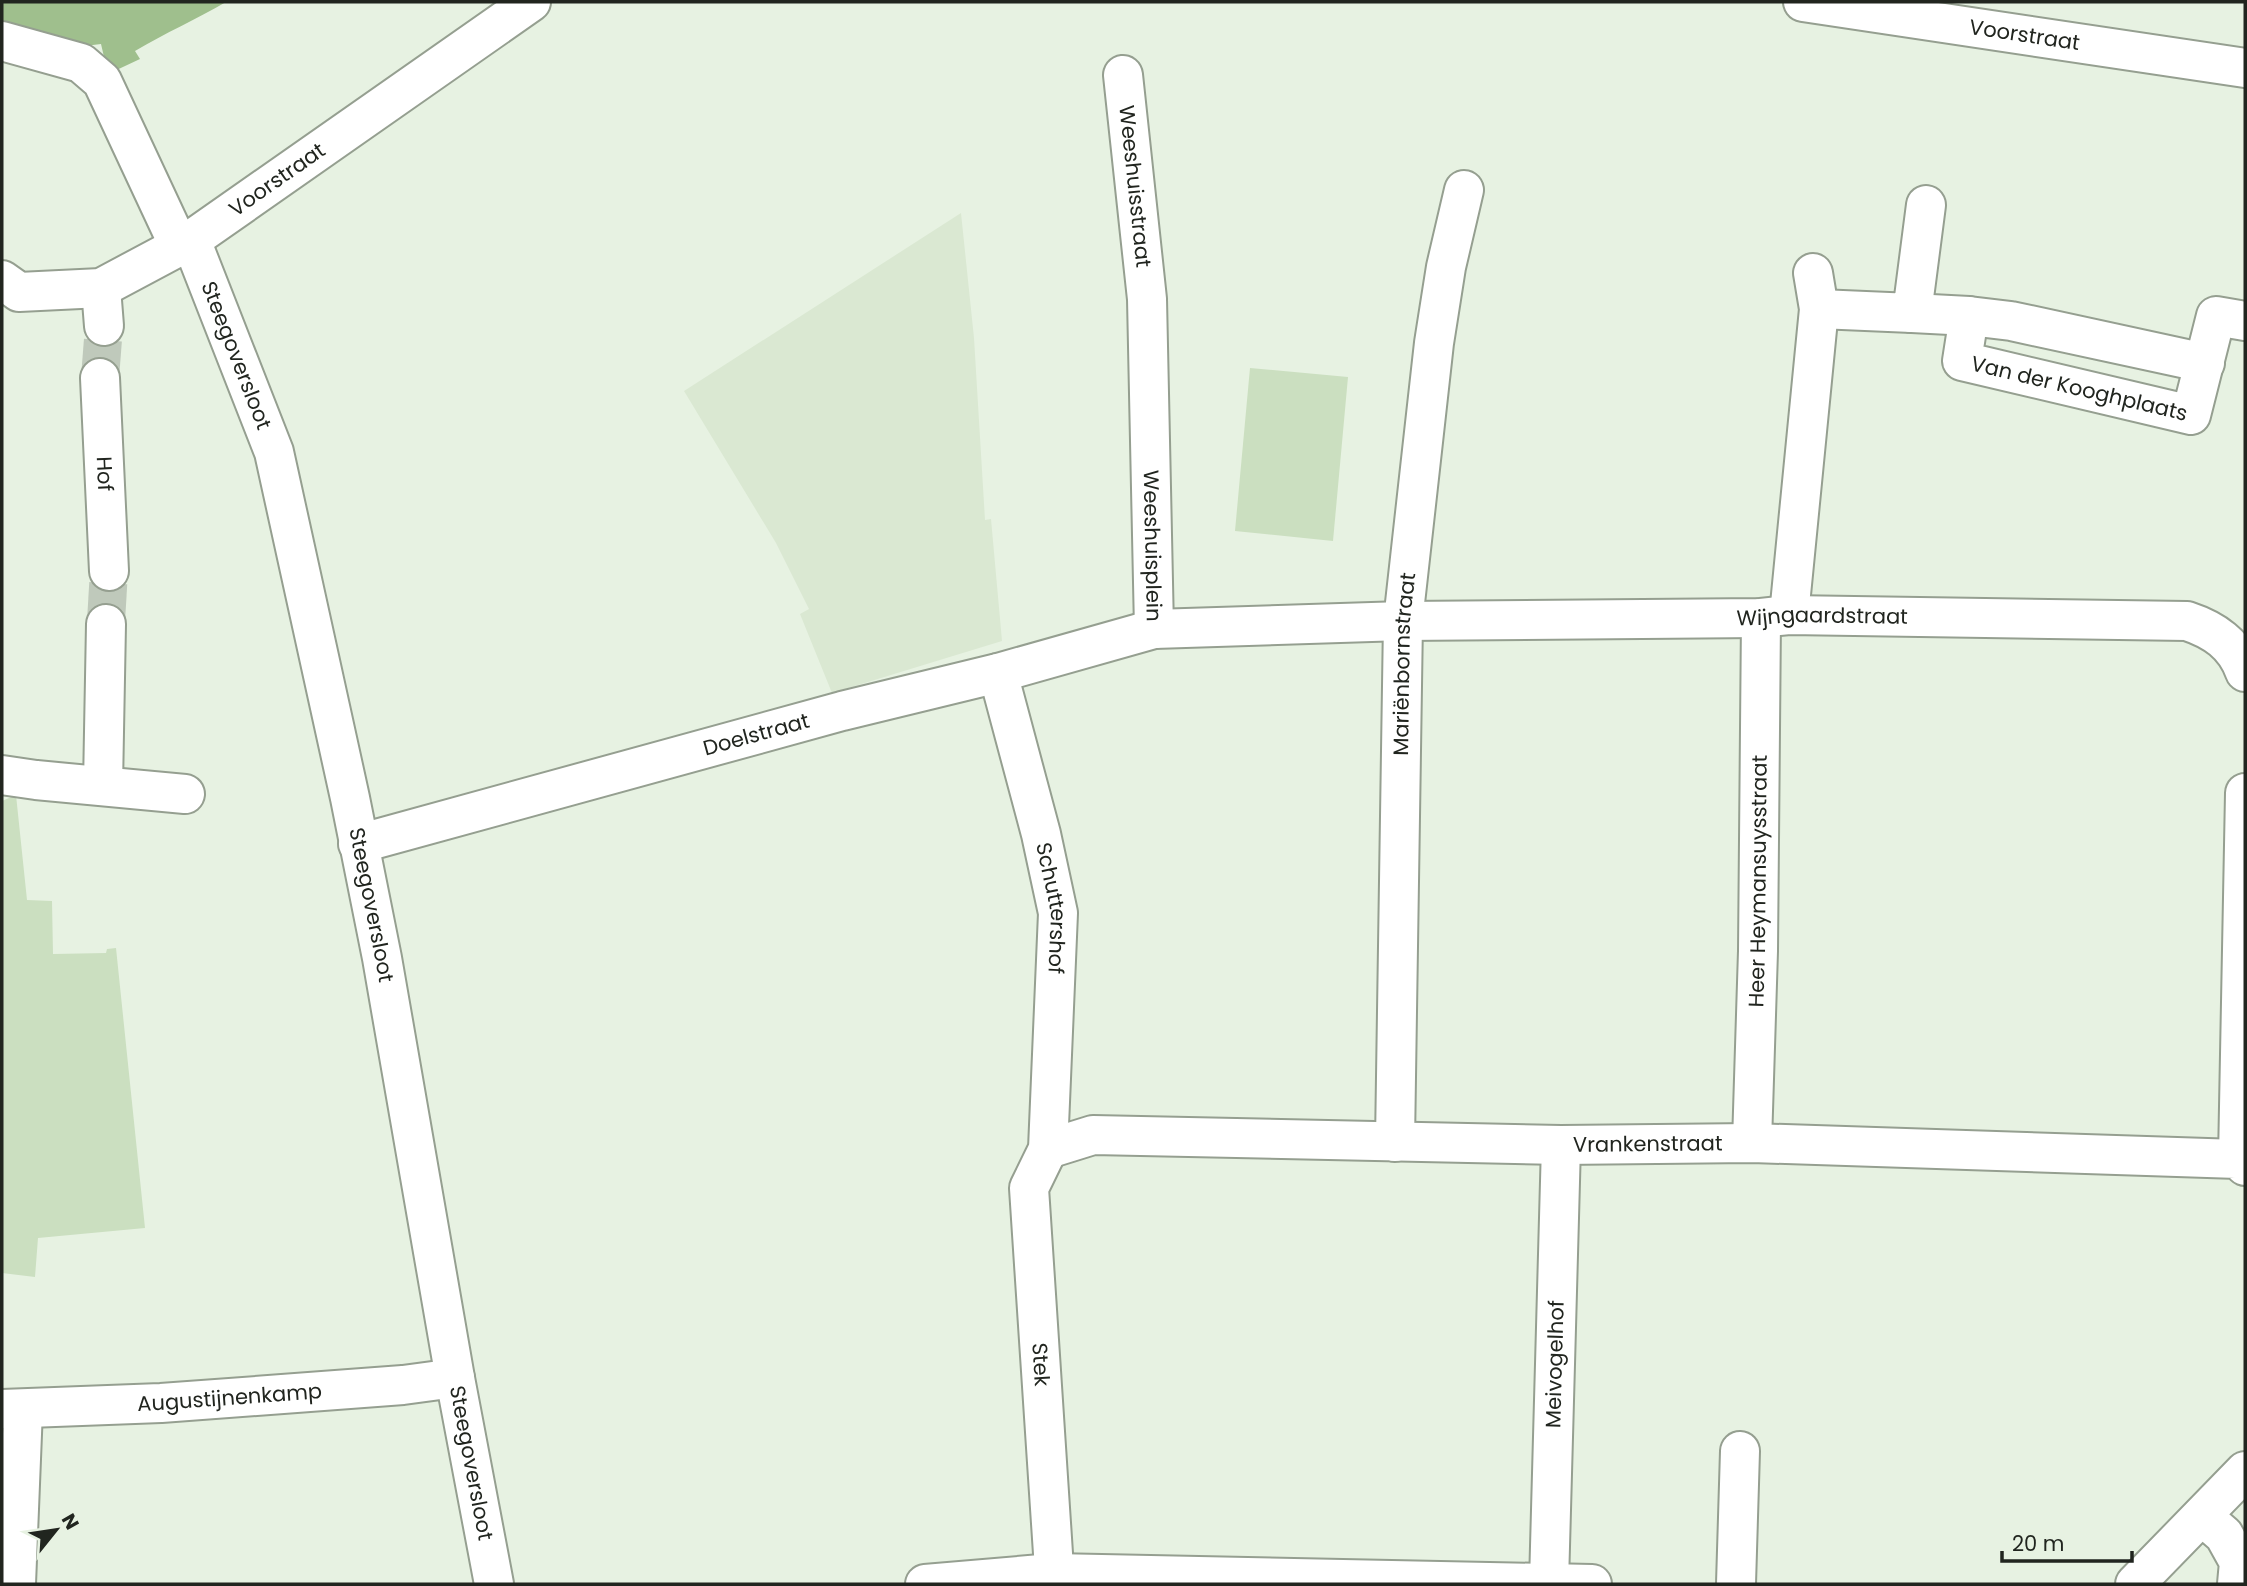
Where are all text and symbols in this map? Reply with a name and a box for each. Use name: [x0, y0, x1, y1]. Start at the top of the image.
street label: Voorstraat: [1967, 12, 2082, 57]
street label: Weeshuisstraat: [1112, 104, 1159, 269]
street label: Voorstraat: [223, 135, 331, 223]
street label: Steegoversloot: [195, 277, 279, 434]
street label: Van der Kooghplaats: [1968, 349, 2191, 428]
street label: Hof: [90, 456, 120, 492]
street label: Weeshuisplein: [1137, 470, 1169, 622]
street label: Mariënbornstraat: [1386, 571, 1422, 756]
street label: Wijngaardstraat: [1736, 599, 1908, 632]
street label: Doelstraat: [700, 706, 813, 763]
street label: Heer Heymansuysstraat: [1741, 755, 1774, 1008]
street label: Steegoversloot: [342, 825, 401, 984]
street label: Schuttershof: [1029, 840, 1073, 975]
street label: Vrankenstraat: [1573, 1128, 1723, 1159]
street label: Meivogelhof: [1538, 1300, 1571, 1428]
street label: Stek: [1025, 1342, 1057, 1388]
street label: Augustijnenkamp: [137, 1376, 323, 1418]
street label: Steegoversloot: [443, 1383, 500, 1543]
north arrow: [21, 1495, 91, 1565]
text: N: [55, 1509, 86, 1535]
scale bar: [2002, 1520, 2132, 1564]
text: 20 m: [2012, 1529, 2065, 1558]

